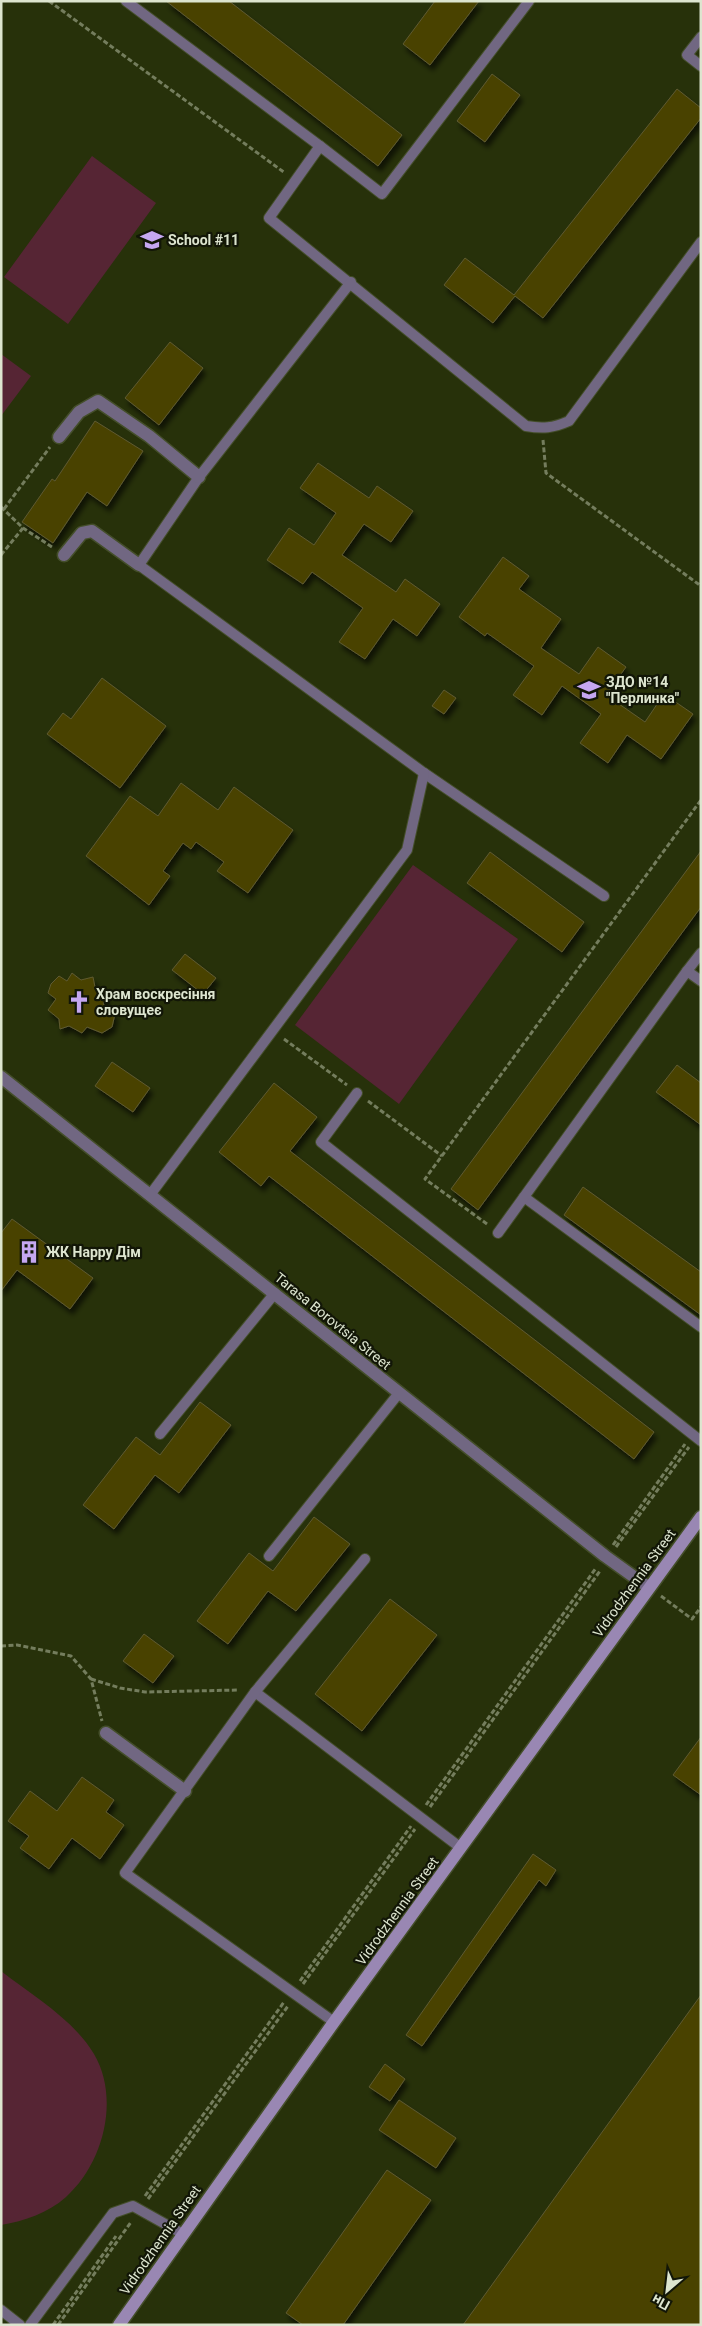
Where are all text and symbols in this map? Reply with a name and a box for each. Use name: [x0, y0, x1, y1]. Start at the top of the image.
school or university icon: School #11: [139, 227, 165, 253]
place label: School #11: [168, 232, 239, 248]
place label: ЗДО №14 "Перлинка": [606, 674, 680, 706]
school or university icon: ЗДО №14 "Перлинка": [576, 677, 602, 703]
place label: Храм воскресіння словущеє: [96, 986, 215, 1018]
church icon: Храм воскресіння словущеє: [66, 989, 92, 1015]
building icon: ЖК Happy Дім: [16, 1239, 42, 1265]
place label: ЖК Happy Дім: [46, 1244, 141, 1260]
street label: Tarasa Borovtsia Street: [272, 1269, 395, 1373]
street label: Vidrodzhennia Street: [589, 1526, 679, 1640]
street label: Vidrodzhennia Street: [352, 1854, 442, 1968]
street label: Vidrodzhennia Street: [116, 2182, 204, 2298]
north arrow: [642, 2266, 692, 2316]
text: Пн: [649, 2291, 673, 2314]

